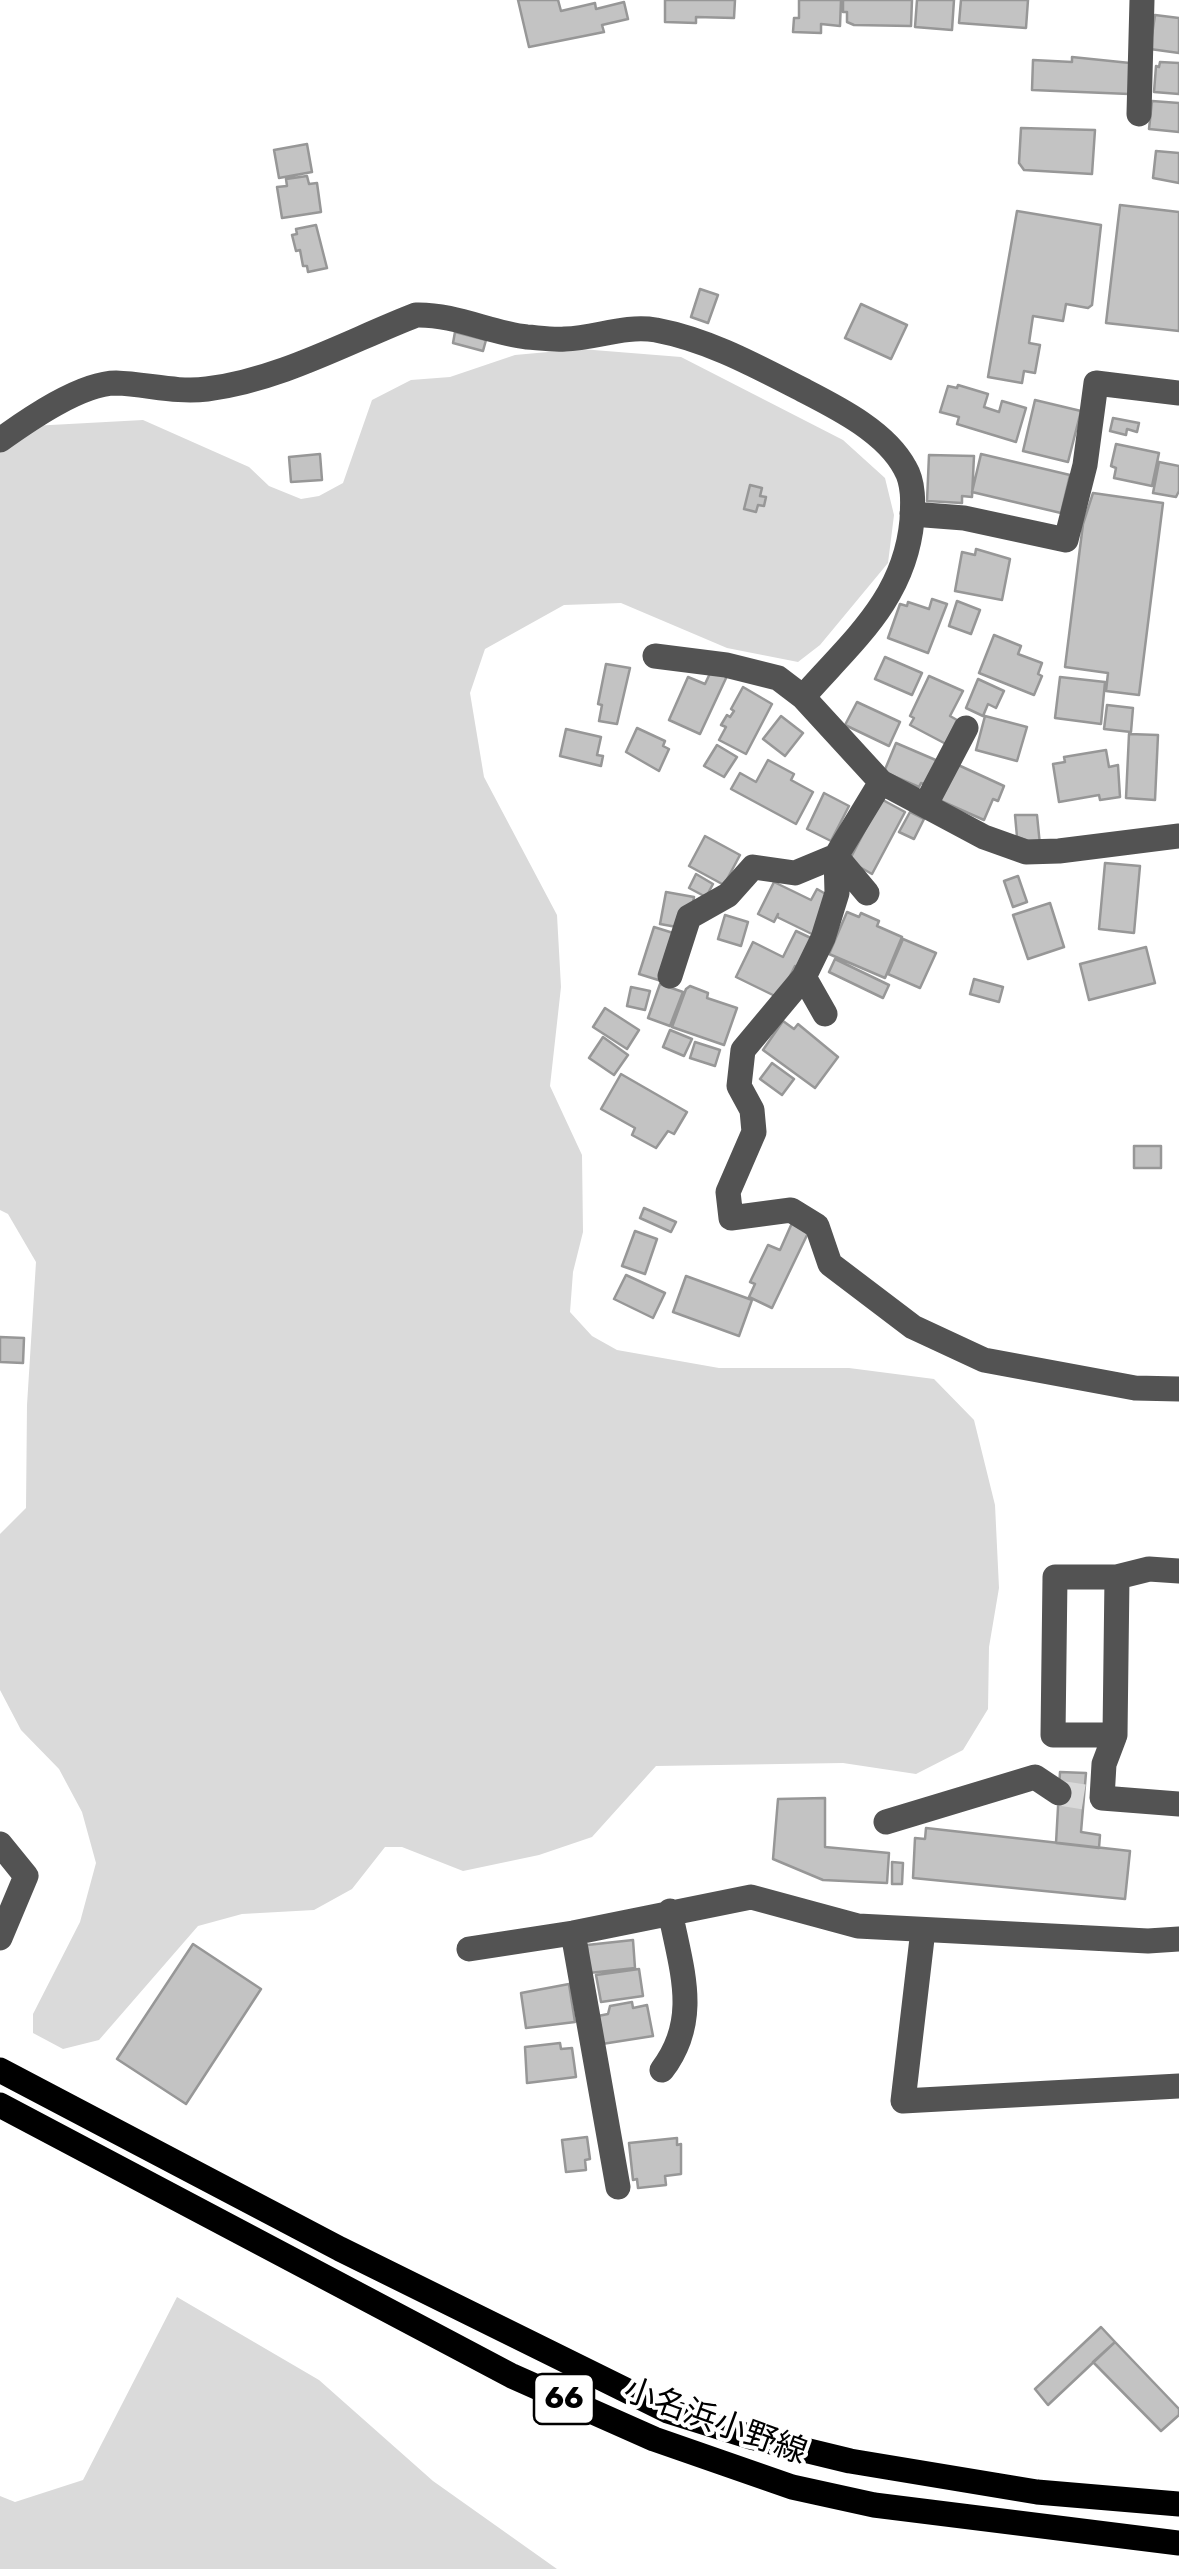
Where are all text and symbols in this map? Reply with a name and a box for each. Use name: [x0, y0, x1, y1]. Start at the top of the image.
street label: 小名浜小野線: [618, 2371, 812, 2473]
road number: 66: [534, 2374, 594, 2424]

